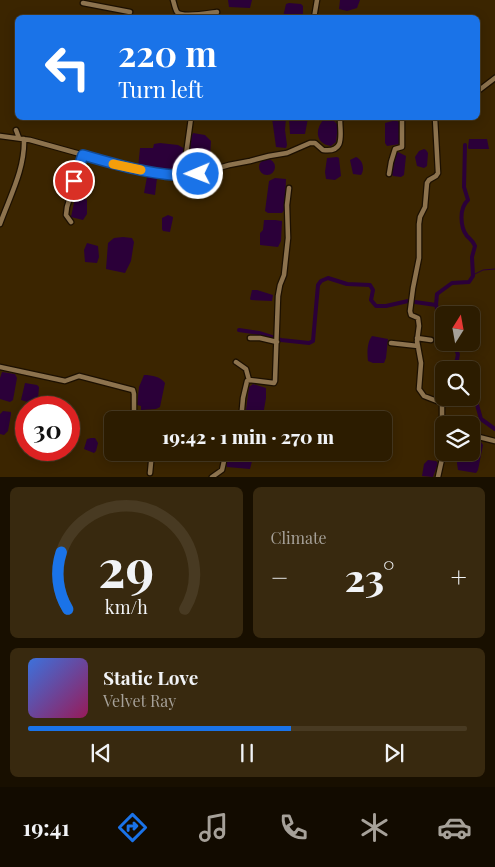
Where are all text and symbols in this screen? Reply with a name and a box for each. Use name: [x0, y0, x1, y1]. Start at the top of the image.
text: 220 m: [118, 29, 217, 76]
icon: left: [35, 35, 100, 100]
text: Turn left: [118, 74, 203, 104]
position arrow: [171, 147, 223, 199]
pin: [53, 160, 95, 202]
icon: arrive: [60, 167, 88, 195]
north arrow: [435, 306, 480, 351]
map controls: [435, 306, 480, 461]
button: search: [435, 361, 480, 406]
speed limit sign: 30: [15, 396, 80, 461]
button: layers: [435, 416, 480, 461]
text: 19:42 · 1 min · 270 m: [162, 423, 334, 449]
text: Climate: [271, 527, 327, 548]
text: 29: [98, 532, 154, 601]
text: 23°: [345, 551, 395, 602]
text: −: [271, 558, 289, 595]
text: +: [451, 558, 467, 595]
text: km/h: [105, 595, 148, 618]
text: Static Love: [103, 664, 198, 690]
text: Velvet Ray: [103, 690, 176, 711]
icon: previous: [87, 739, 115, 767]
icon: pause: [233, 739, 261, 767]
icon: next: [380, 739, 408, 767]
icon: directions: [115, 810, 150, 845]
icon: music: [196, 810, 231, 845]
icon: phone: [276, 810, 311, 845]
icon: climate: [357, 810, 392, 845]
icon: car: [437, 810, 472, 845]
text: 19:41: [23, 812, 70, 842]

